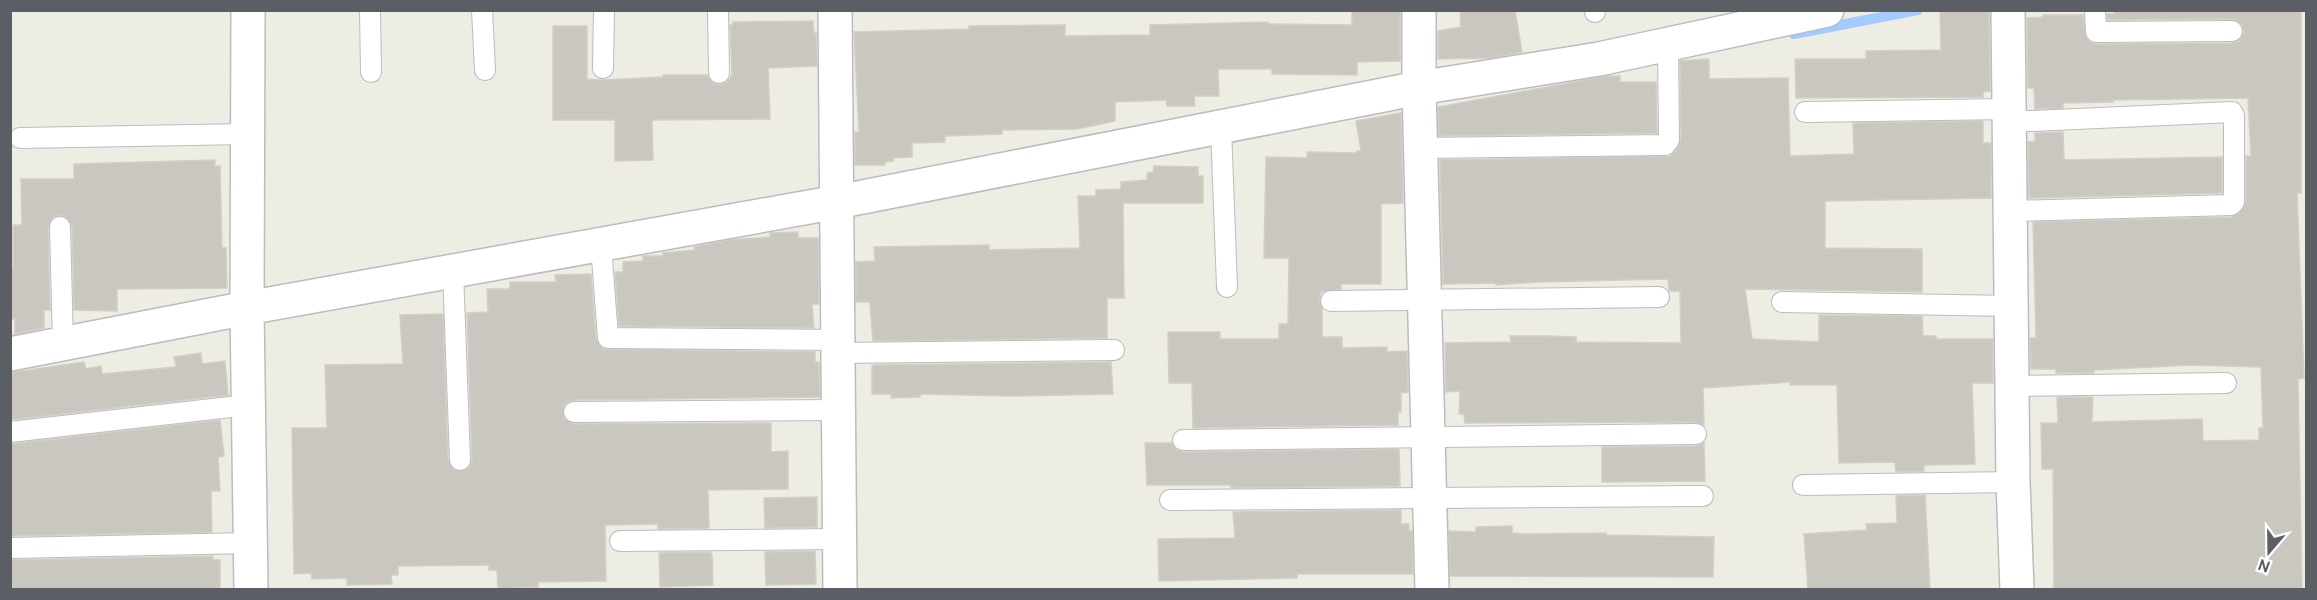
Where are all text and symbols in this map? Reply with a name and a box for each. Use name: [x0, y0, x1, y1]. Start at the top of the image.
north arrow: [2239, 522, 2299, 582]
text: N: [2255, 555, 2273, 576]

